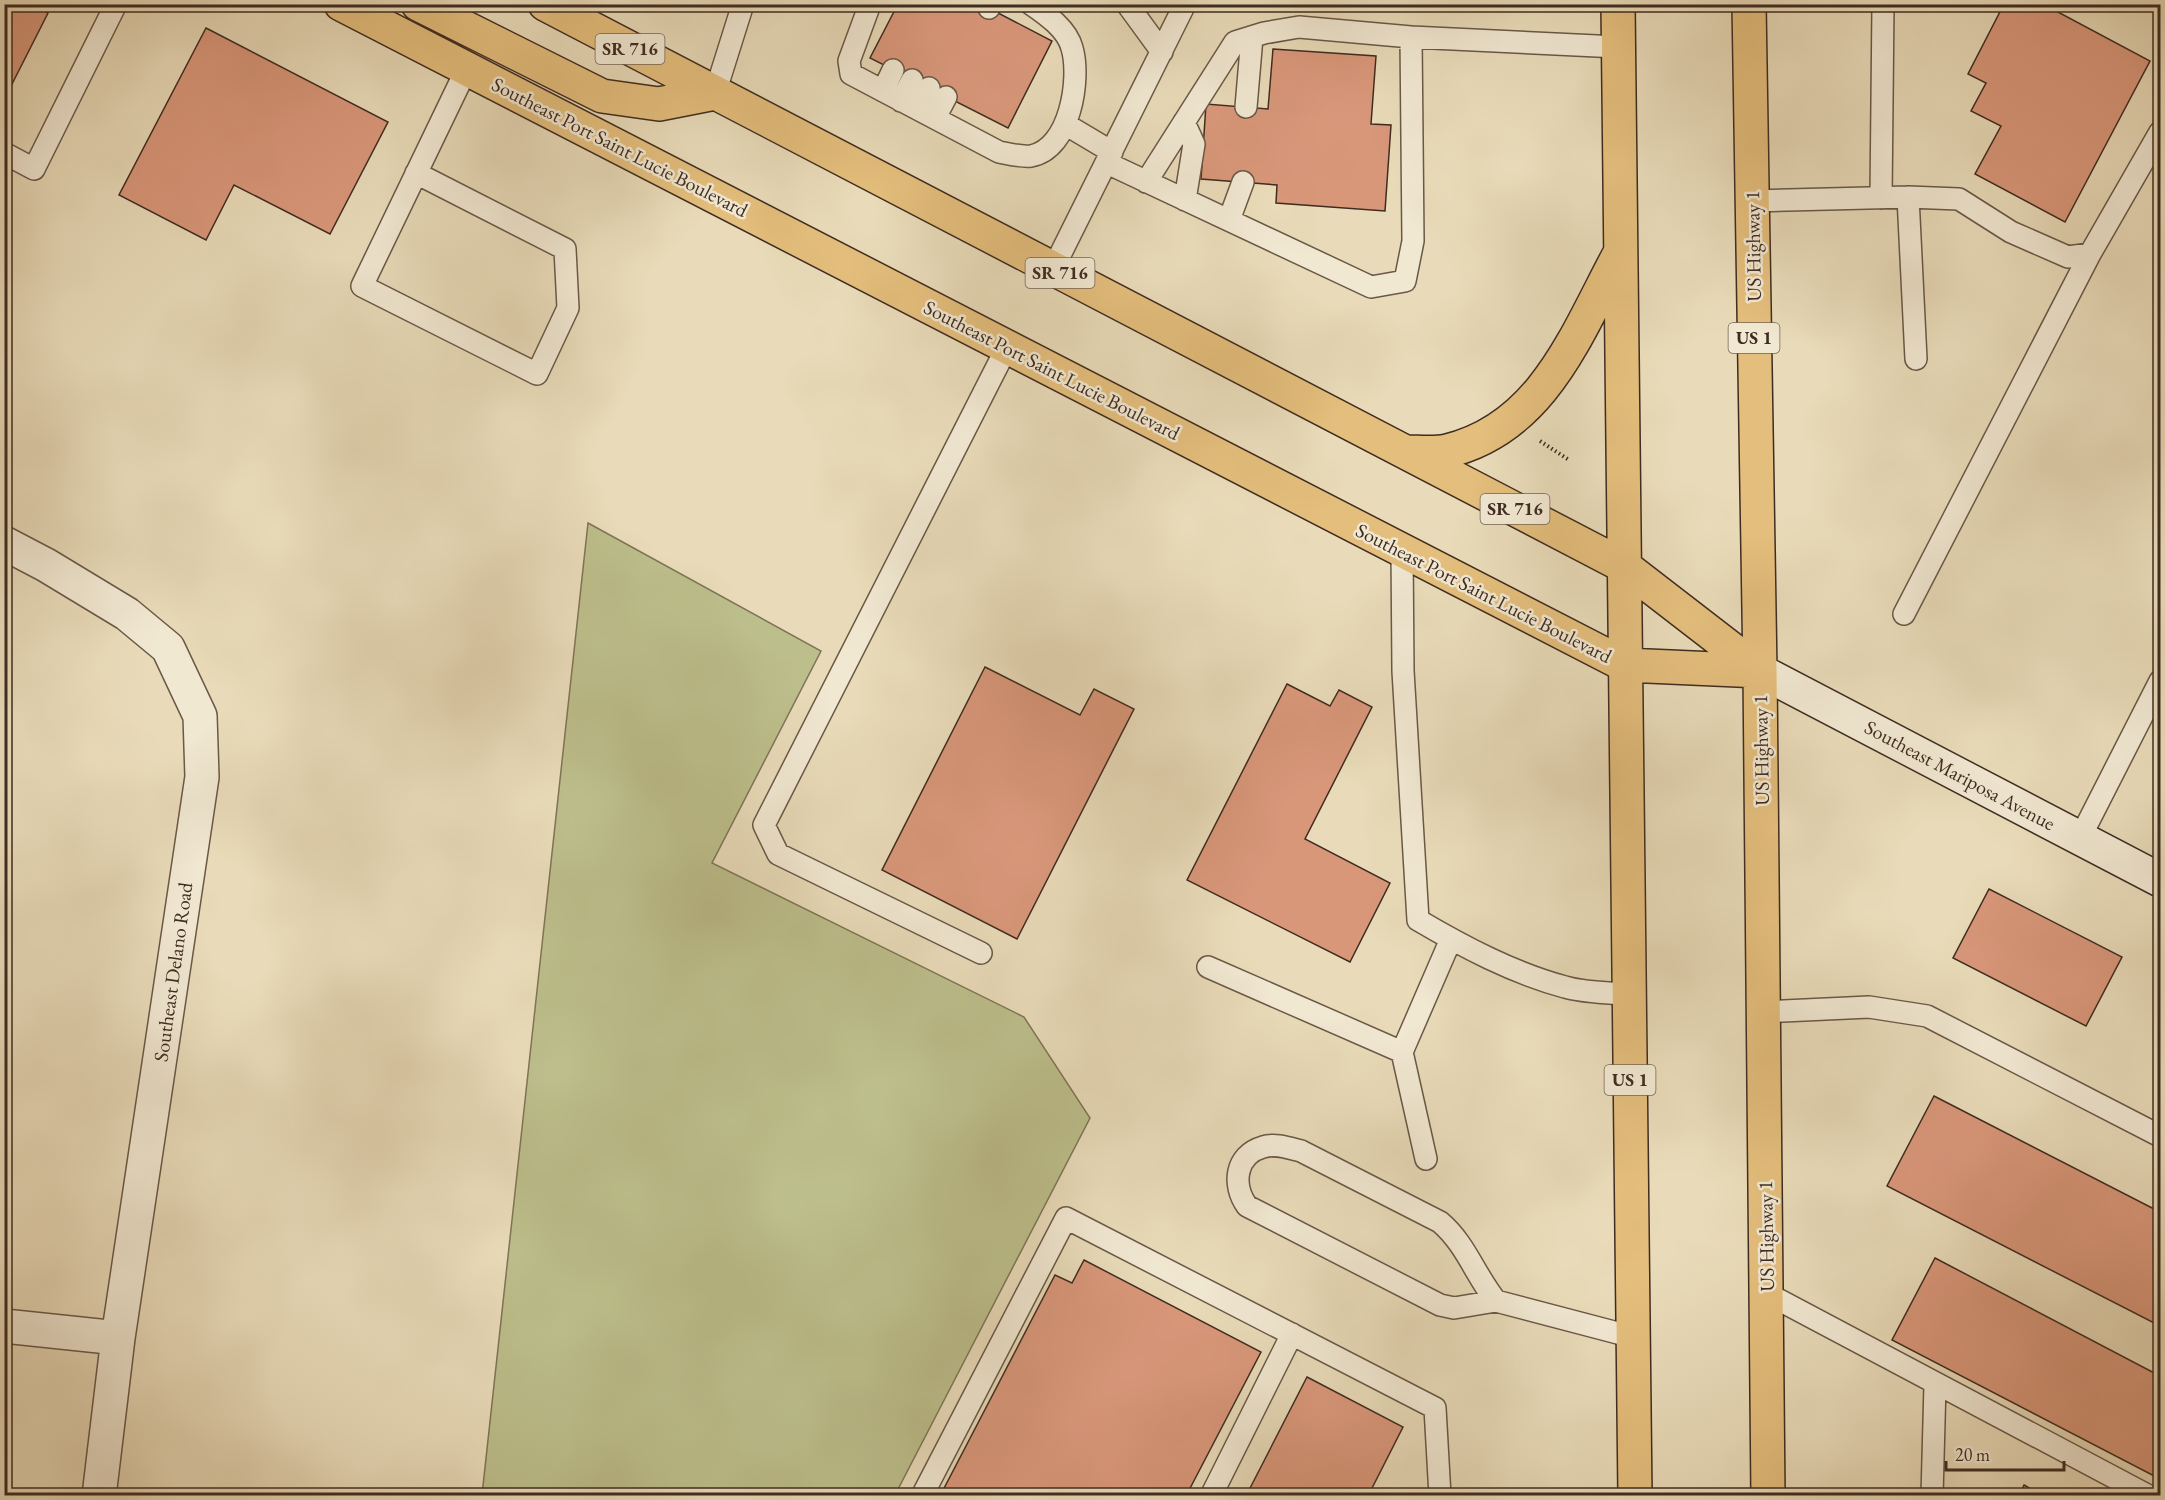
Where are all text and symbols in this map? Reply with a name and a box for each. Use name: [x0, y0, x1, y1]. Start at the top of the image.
road number: SR 716: [596, 34, 664, 64]
street label: Southeast Port Saint Lucie Boulevard: [488, 71, 753, 223]
street label: US Highway 1: [1739, 190, 1767, 302]
road number: SR 716: [1026, 258, 1094, 288]
street label: Southeast Port Saint Lucie Boulevard: [920, 294, 1185, 446]
road number: US 1: [1728, 323, 1780, 353]
road number: SR 716: [1480, 494, 1550, 524]
street label: Southeast Port Saint Lucie Boulevard: [1352, 517, 1617, 669]
street label: US Highway 1: [1747, 694, 1775, 806]
street label: Southeast Mariposa Avenue: [1860, 714, 2060, 836]
street label: Southeast Delano Road: [148, 880, 199, 1063]
road number: US 1: [1604, 1065, 1656, 1095]
street label: US Highway 1: [1752, 1180, 1780, 1292]
scale bar: [1946, 1434, 2064, 1472]
text: 20 m: [1955, 1443, 1990, 1466]

